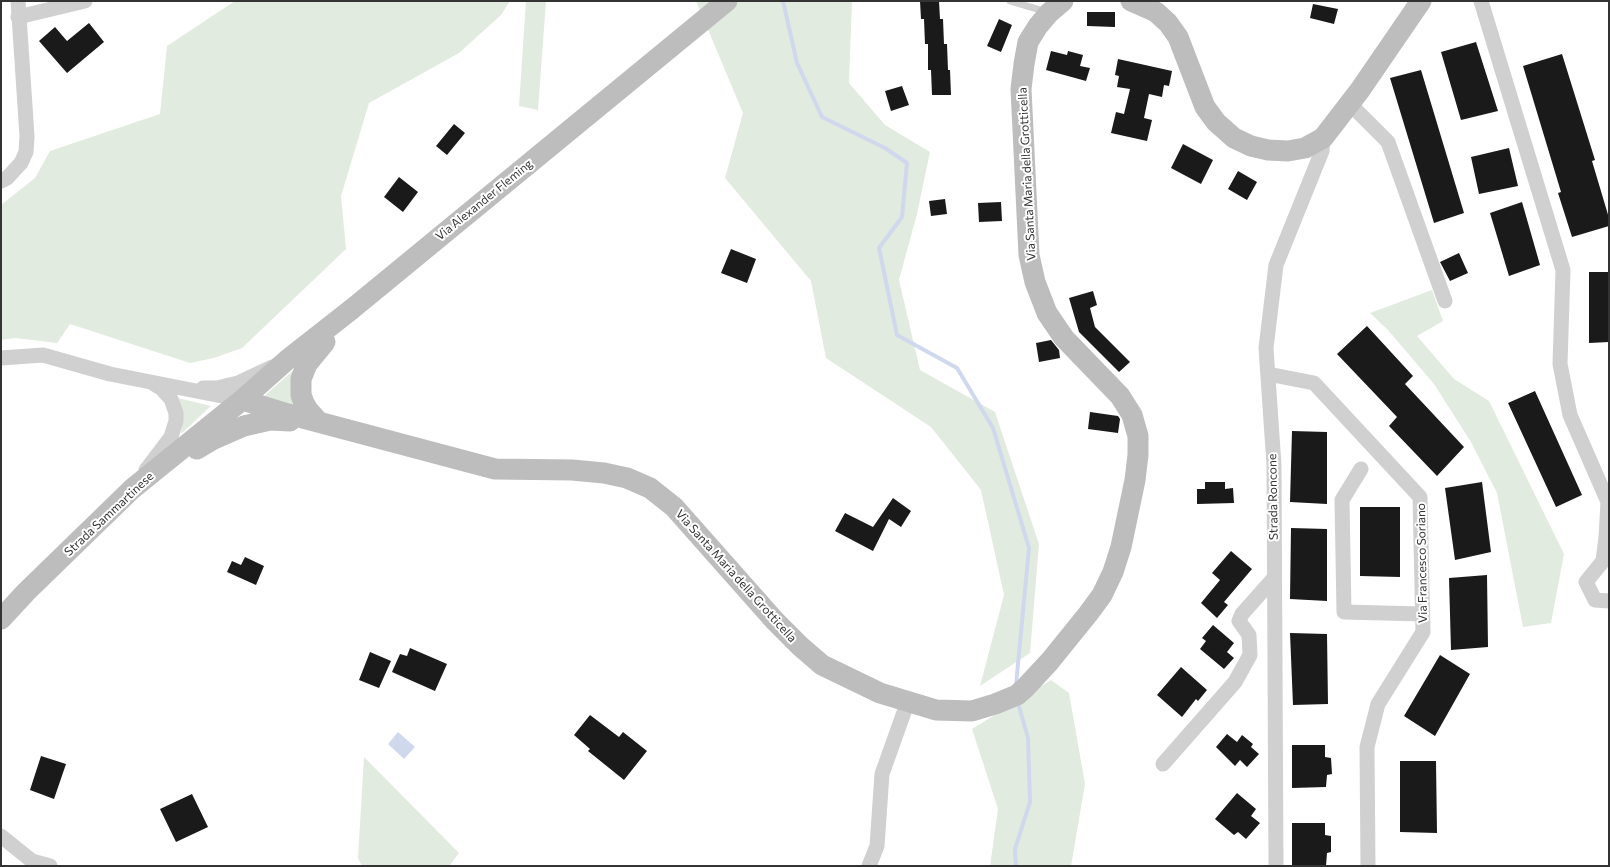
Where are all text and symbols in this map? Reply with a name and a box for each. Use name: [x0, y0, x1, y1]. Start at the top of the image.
street label: Via Santa Maria della Grotticella: [1015, 87, 1039, 261]
street label: Via Alexander Fleming: [433, 156, 535, 244]
street label: Strada Roncone: [1265, 454, 1281, 540]
street label: Strada Sammartinese: [61, 469, 157, 559]
street label: Via Francesco Soriano: [1414, 503, 1430, 623]
street label: Via Santa Maria della Grotticella: [673, 507, 799, 645]

